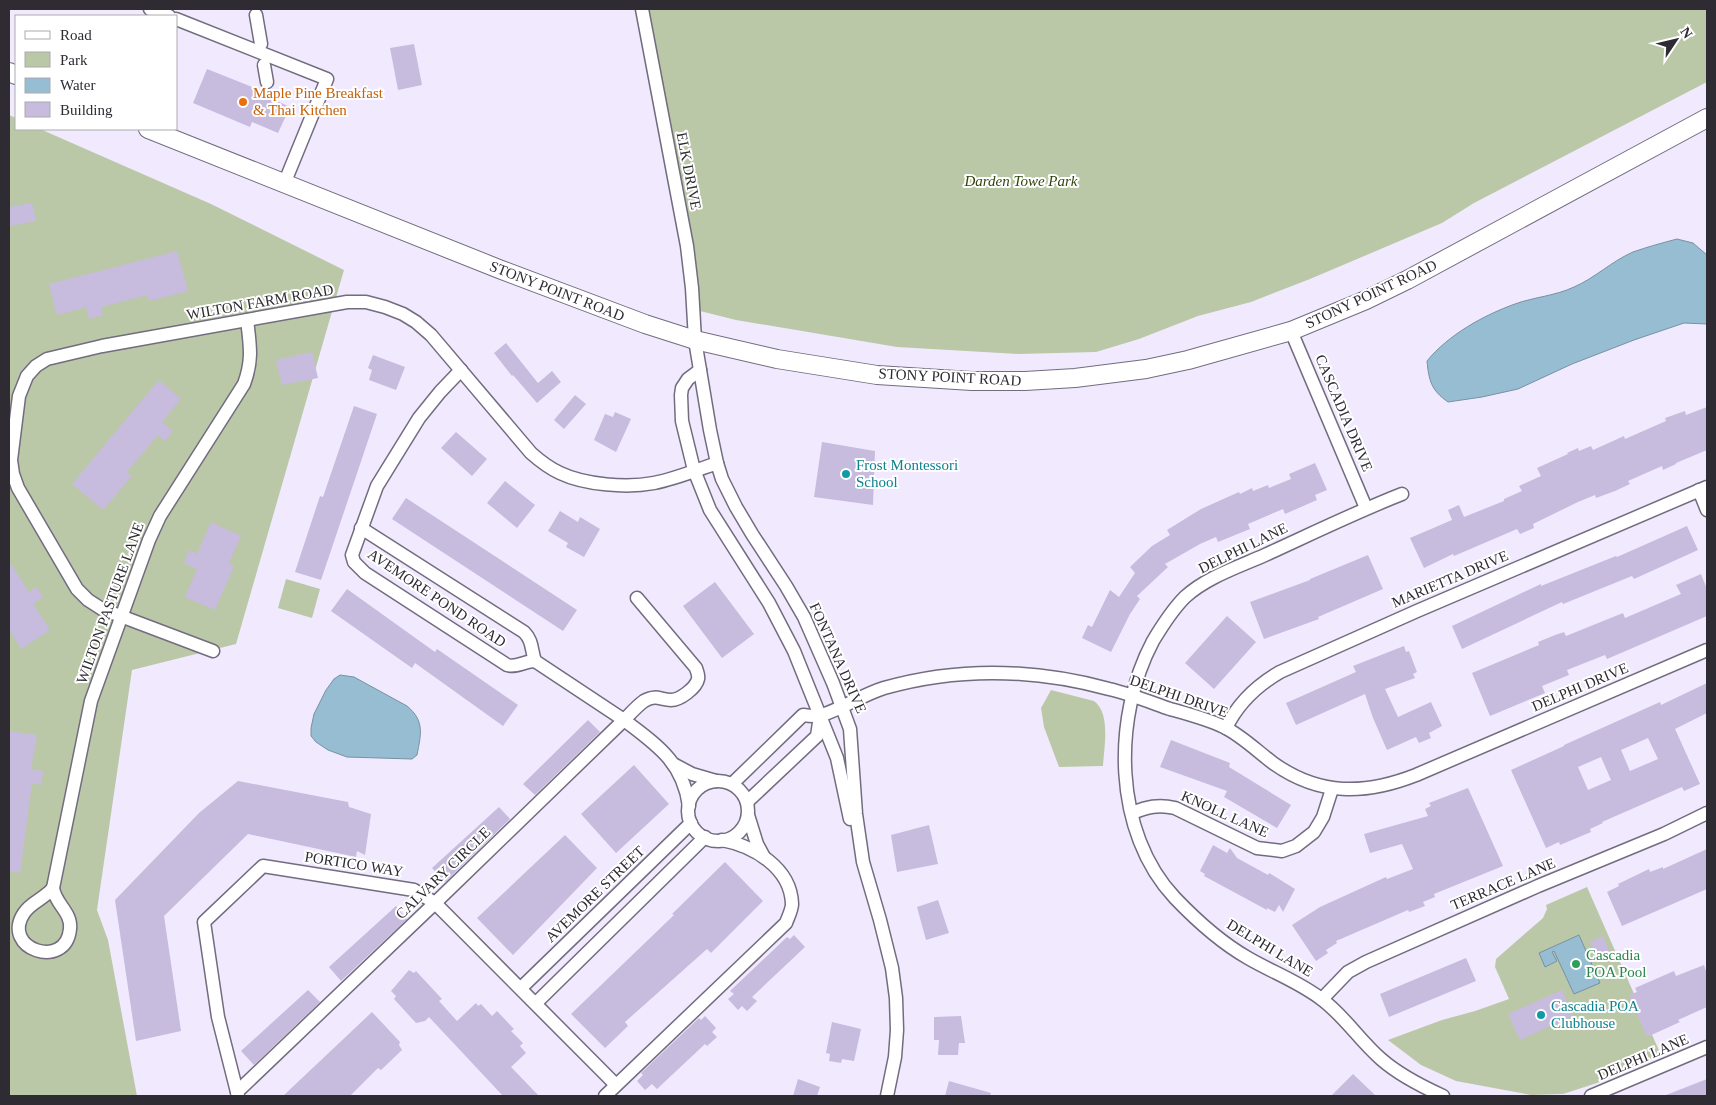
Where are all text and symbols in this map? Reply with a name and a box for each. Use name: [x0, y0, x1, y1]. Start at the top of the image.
legend: [15, 15, 178, 130]
north arrow: [1651, 15, 1701, 65]
text: N: [1677, 24, 1695, 41]
text: Road: [60, 27, 92, 43]
text: Park: [60, 52, 88, 68]
text: Water: [60, 77, 95, 93]
place label: Maple Pine Breakfast & Thai Kitchen: [253, 85, 384, 118]
marker: Maple Pine Breakfast & Thai Kitchen: [237, 96, 249, 108]
text: Building: [60, 102, 113, 118]
street label: ELK DRIVE: [674, 131, 704, 211]
park label: Darden Towe Park: [963, 173, 1078, 189]
street label: STONY POINT ROAD: [1303, 256, 1439, 331]
street label: STONY POINT ROAD: [487, 258, 627, 324]
street label: WILTON FARM ROAD: [185, 281, 335, 323]
street label: CASCADIA DRIVE: [1312, 352, 1376, 474]
street label: STONY POINT ROAD: [878, 365, 1022, 389]
place label: Frost Montessori School: [856, 457, 958, 490]
marker: Frost Montessori School: [840, 468, 852, 480]
street label: WILTON PASTURE LANE: [73, 520, 147, 686]
street label: DELPHI LANE: [1196, 520, 1290, 576]
street label: AVEMORE POND ROAD: [365, 546, 509, 650]
street label: MARIETTA DRIVE: [1389, 547, 1511, 611]
street label: FONTANA DRIVE: [806, 600, 870, 716]
street label: DELPHI DRIVE: [1530, 660, 1630, 714]
street label: DELPHI DRIVE: [1128, 672, 1230, 720]
street label: KNOLL LANE: [1179, 788, 1271, 840]
street label: CALVARY CIRCLE: [393, 824, 493, 922]
street label: AVEMORE STREET: [542, 843, 648, 945]
street label: PORTICO WAY: [304, 848, 405, 880]
street label: TERRACE LANE: [1448, 855, 1558, 913]
street label: DELPHI LANE: [1224, 916, 1316, 980]
place label: Cascadia POA Pool: [1586, 947, 1646, 980]
marker: Cascadia POA Pool: [1570, 958, 1582, 970]
place label: Cascadia POA Clubhouse: [1551, 998, 1639, 1031]
marker: Cascadia POA Clubhouse: [1535, 1009, 1547, 1021]
street label: DELPHI LANE: [1595, 1031, 1691, 1083]

